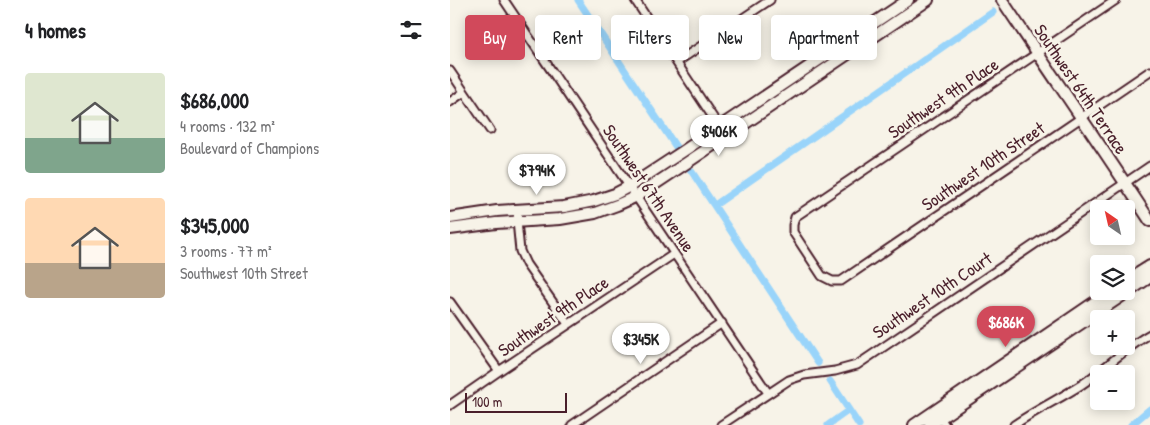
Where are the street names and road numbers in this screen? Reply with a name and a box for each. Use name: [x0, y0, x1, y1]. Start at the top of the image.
street label: Southwest 64th Terrace: [1028, 19, 1134, 159]
street label: Southwest 9th Place: [883, 52, 1003, 144]
street label: Southwest 10th Street: [916, 115, 1050, 217]
street label: Southwest 67th Avenue: [597, 119, 701, 257]
street label: Southwest 10th Court: [867, 245, 997, 344]
street label: Southwest 9th Place: [493, 270, 613, 362]

